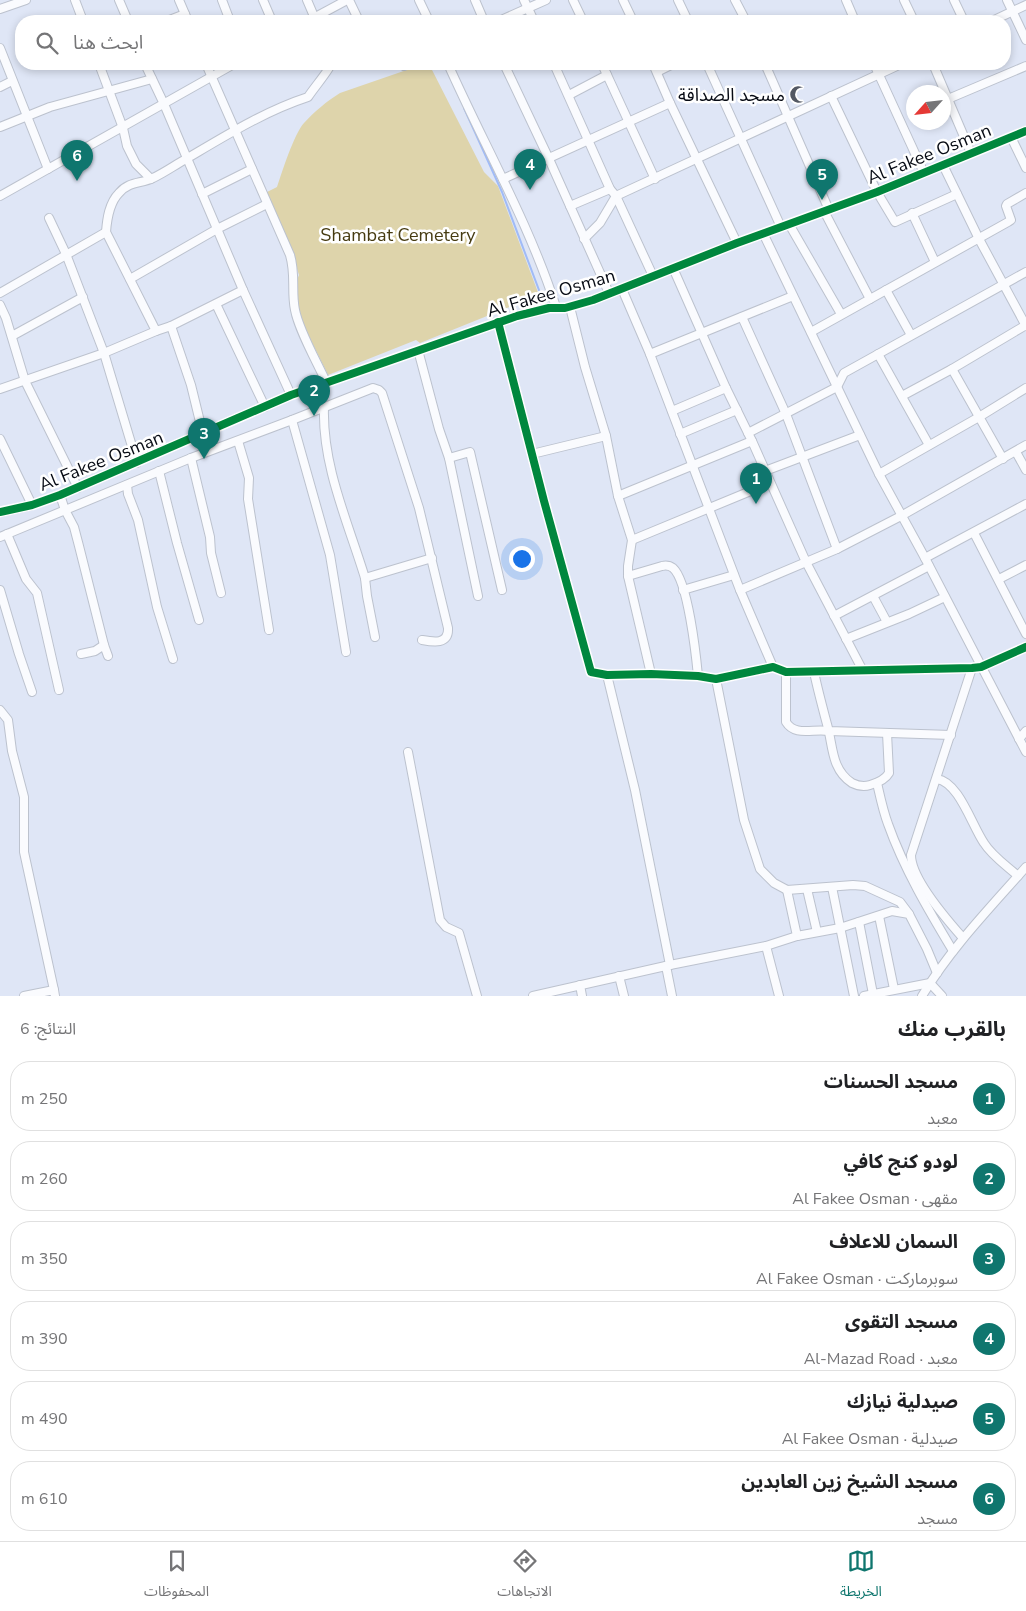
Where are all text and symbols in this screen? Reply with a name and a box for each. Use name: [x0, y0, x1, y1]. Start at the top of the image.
search box: [15, 15, 1011, 70]
icon: search: [33, 29, 61, 57]
text: ابحث هنا: [73, 30, 143, 56]
place label: مسجد الصداقة: [678, 83, 785, 107]
mosque icon: مسجد الصداقة: [789, 85, 809, 105]
north arrow: [906, 85, 951, 130]
street label: Al Fakee Osman: [863, 118, 995, 190]
pin: 6: [61, 140, 93, 181]
pin: 4: [514, 149, 546, 190]
pin: 5: [806, 159, 838, 200]
park label: Shambat Cemetery: [320, 223, 476, 247]
street label: Al Fakee Osman: [484, 263, 618, 323]
pin: 2: [298, 375, 330, 416]
pin: 3: [188, 418, 220, 459]
street label: Al Fakee Osman: [35, 425, 167, 497]
pin: 1: [740, 463, 772, 504]
your location: [509, 546, 535, 572]
text: بالقرب منك: [898, 1015, 1006, 1043]
text: النتائج: 6: [20, 1018, 76, 1040]
text: مسجد الحسنات: [824, 1069, 958, 1095]
text: 250 m: [21, 1088, 68, 1110]
text: 1: [984, 1088, 994, 1110]
text: معبد: [927, 1108, 958, 1130]
text: لودو كنج كافي: [843, 1149, 958, 1175]
text: 260 m: [21, 1168, 68, 1190]
text: 2: [984, 1168, 994, 1190]
text: مقهى · Al Fakee Osman: [792, 1188, 958, 1210]
text: السمان للاعلاف: [829, 1229, 958, 1255]
text: 350 m: [21, 1248, 68, 1270]
text: 3: [984, 1248, 994, 1270]
text: سوبرماركت · Al Fakee Osman: [756, 1268, 958, 1290]
text: مسجد التقوى: [845, 1309, 958, 1335]
text: 390 m: [21, 1328, 68, 1350]
text: 4: [984, 1328, 994, 1350]
text: معبد · Al-Mazad Road: [804, 1348, 958, 1370]
text: صيدلية نيازك: [847, 1389, 958, 1415]
text: 490 m: [21, 1408, 68, 1430]
text: 5: [984, 1408, 994, 1430]
text: صيدلية · Al Fakee Osman: [782, 1428, 958, 1450]
text: مسجد الشيخ زين العابدين: [741, 1469, 958, 1495]
text: 610 m: [21, 1488, 68, 1510]
text: 6: [984, 1488, 994, 1510]
text: مسجد: [917, 1508, 958, 1530]
tab: المحفوظات: [144, 1547, 209, 1606]
tab: الاتجاهات: [497, 1547, 552, 1606]
tab: الخريطة: [840, 1547, 882, 1606]

